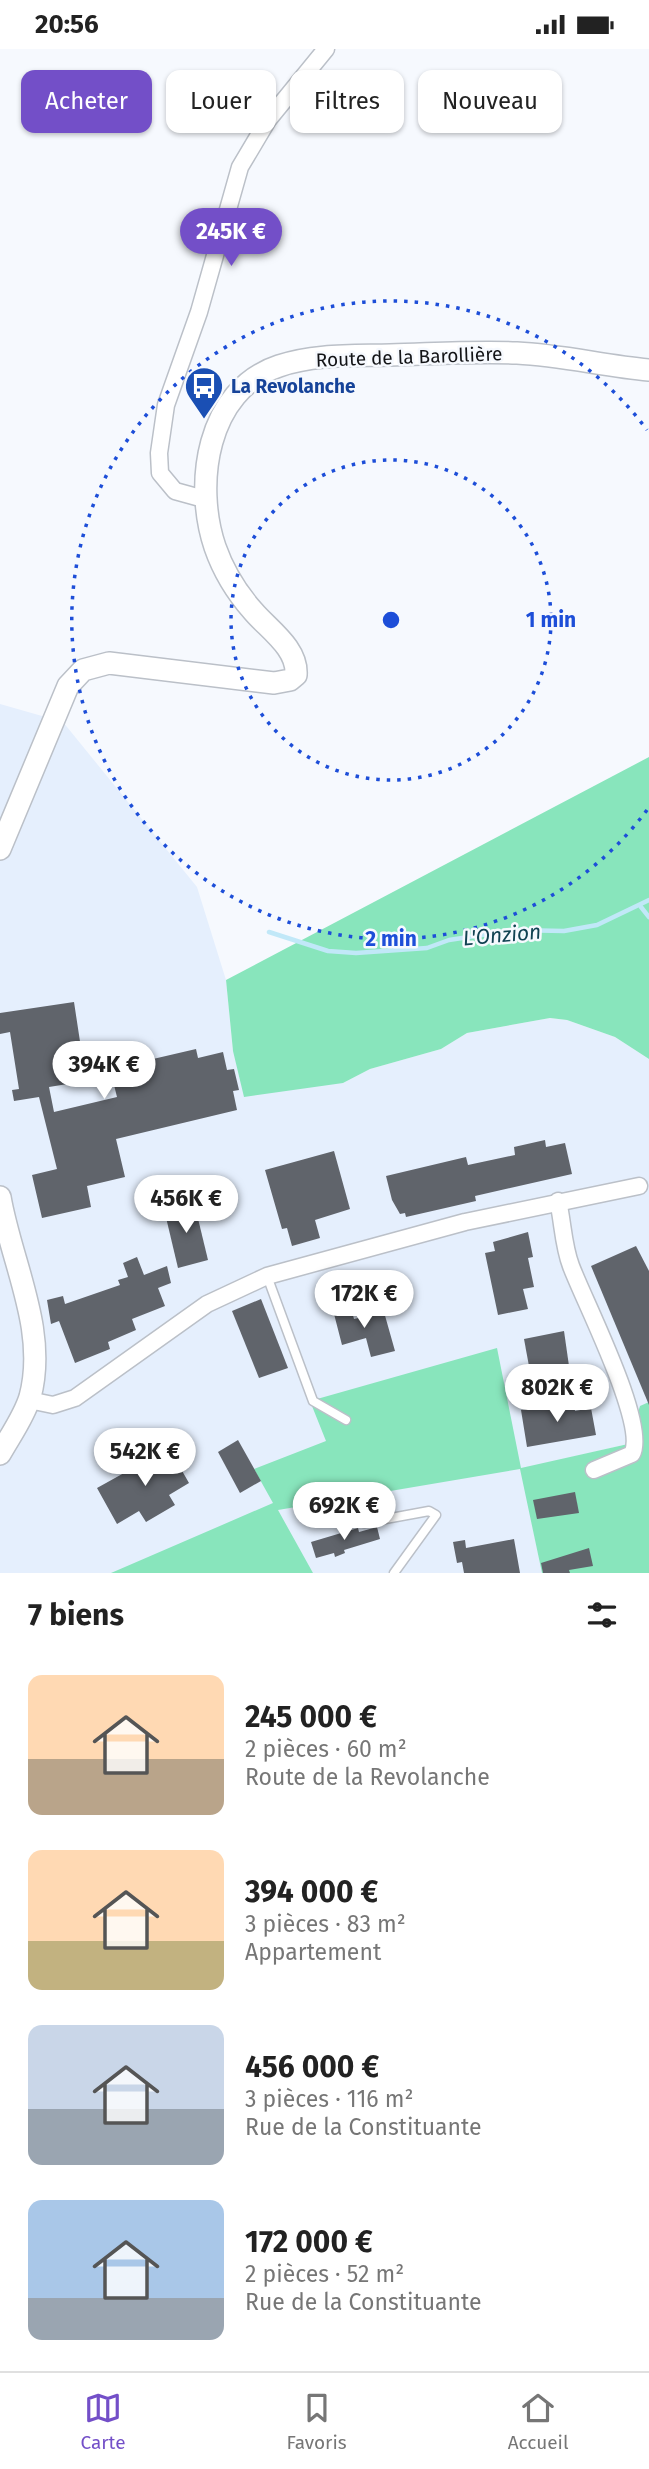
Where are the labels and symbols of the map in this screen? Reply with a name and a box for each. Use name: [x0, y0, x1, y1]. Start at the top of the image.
pin: 245K €: [174, 209, 288, 268]
street label: Route de la Barollière: [315, 342, 503, 372]
bus stop icon: La Revolanche: [183, 365, 225, 420]
place label: La Revolanche: [231, 375, 355, 398]
text: 1 min: [526, 607, 576, 633]
centre of rings: [379, 608, 403, 632]
water label: L'Onzion: [462, 919, 542, 951]
text: 2 min: [365, 926, 417, 952]
pin: 394K €: [47, 1041, 161, 1101]
pin: 456K €: [129, 1175, 243, 1235]
pin: 172K €: [307, 1271, 421, 1330]
pin: 802K €: [500, 1365, 614, 1424]
pin: 542K €: [88, 1429, 202, 1488]
pin: 692K €: [287, 1483, 401, 1542]

